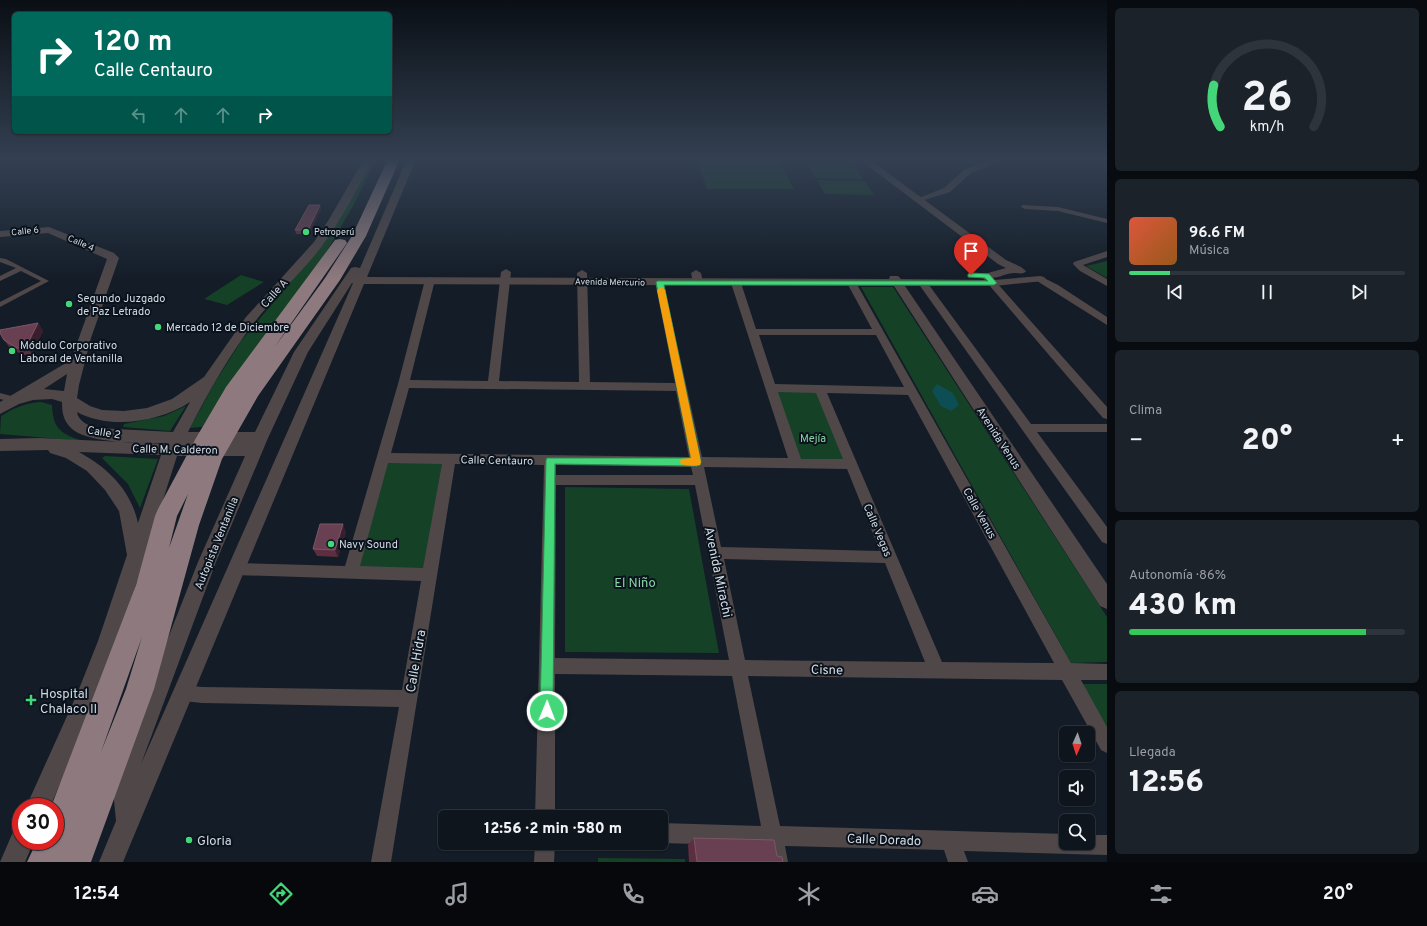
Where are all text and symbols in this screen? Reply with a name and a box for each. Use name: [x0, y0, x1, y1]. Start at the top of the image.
text: 120 m: [94, 25, 172, 61]
icon: right: [28, 28, 80, 80]
text: Calle Centauro: [94, 60, 213, 83]
text: 26: [1242, 73, 1293, 126]
icon: left: [128, 104, 150, 126]
icon: ahead: [170, 104, 192, 126]
icon: ahead: [212, 104, 234, 126]
icon: right: [254, 104, 276, 126]
text: km/h: [1250, 118, 1284, 136]
text: 96.6 FM: [1189, 224, 1245, 243]
street label: Calle 6: [11, 225, 39, 238]
marker: Petroperú: [301, 227, 311, 237]
place label: Petroperú: [314, 227, 354, 238]
street label: Calle 4: [66, 233, 96, 254]
pin: [954, 234, 988, 275]
icon: arrive: [960, 240, 982, 262]
text: Música: [1189, 243, 1229, 259]
street label: Calle A: [258, 276, 291, 311]
street label: Avenida Mercurio: [575, 276, 645, 289]
icon: previous: [1164, 281, 1186, 303]
icon: pause: [1256, 281, 1278, 303]
icon: next: [1348, 281, 1370, 303]
place label: Segundo Juzgado de Paz Letrado: [77, 292, 165, 319]
marker: Segundo Juzgado de Paz Letrado: [64, 299, 74, 309]
place label: Mercado 12 de Diciembre: [166, 321, 289, 335]
marker: Mercado 12 de Diciembre: [153, 322, 163, 332]
place label: Módulo Corporativo Laboral de Ventanilla: [20, 339, 123, 366]
marker: Módulo Corporativo Laboral de Ventanilla: [7, 346, 17, 356]
text: Clima: [1129, 403, 1162, 419]
street label: Avenida Venus: [973, 405, 1023, 472]
street label: Calle 2: [86, 423, 122, 443]
text: 20°: [1242, 423, 1292, 460]
text: −: [1129, 428, 1143, 455]
text: +: [1391, 428, 1405, 455]
park label: Mejía: [800, 432, 826, 446]
street label: Calle M. Calderon: [132, 442, 218, 458]
street label: Calle Centauro: [461, 453, 533, 469]
street label: Calle Venus: [959, 485, 999, 542]
street label: Autopista Ventanilla: [192, 495, 242, 592]
street label: Calle Vegas: [860, 502, 895, 559]
street label: Avenida Mirachi: [700, 526, 734, 619]
place label: Navy Sound: [339, 538, 398, 552]
marker: Navy Sound: [326, 539, 336, 549]
text: Autonomía · 86%: [1129, 568, 1226, 584]
park label: El Niño: [614, 576, 656, 592]
text: 430 km: [1129, 588, 1237, 625]
street label: Calle Hidra: [404, 629, 430, 694]
street label: Cisne: [811, 663, 843, 679]
place label: Hospital Chalaco II: [40, 687, 97, 718]
position arrow: [526, 690, 568, 732]
marker: Hospital Chalaco II: [25, 694, 37, 706]
north arrow: [1059, 726, 1095, 762]
map controls: [1059, 726, 1095, 850]
text: Llegada: [1129, 745, 1176, 761]
text: 12:56: [1129, 765, 1204, 802]
button: sound: [1059, 770, 1095, 806]
speed limit sign: 30: [12, 798, 64, 850]
button: search: [1059, 814, 1095, 850]
text: 12:56 · 2 min · 580 m: [484, 820, 622, 839]
street label: Calle Dorado: [846, 832, 921, 850]
place label: Gloria: [197, 834, 232, 850]
marker: Gloria: [184, 835, 194, 845]
icon: directions: [267, 880, 295, 908]
icon: music: [443, 880, 471, 908]
icon: phone: [619, 880, 647, 908]
icon: climate: [795, 880, 823, 908]
icon: car: [971, 880, 999, 908]
icon: filters: [1147, 880, 1175, 908]
text: 12:54: [74, 883, 119, 906]
text: 20°: [1323, 883, 1353, 906]

